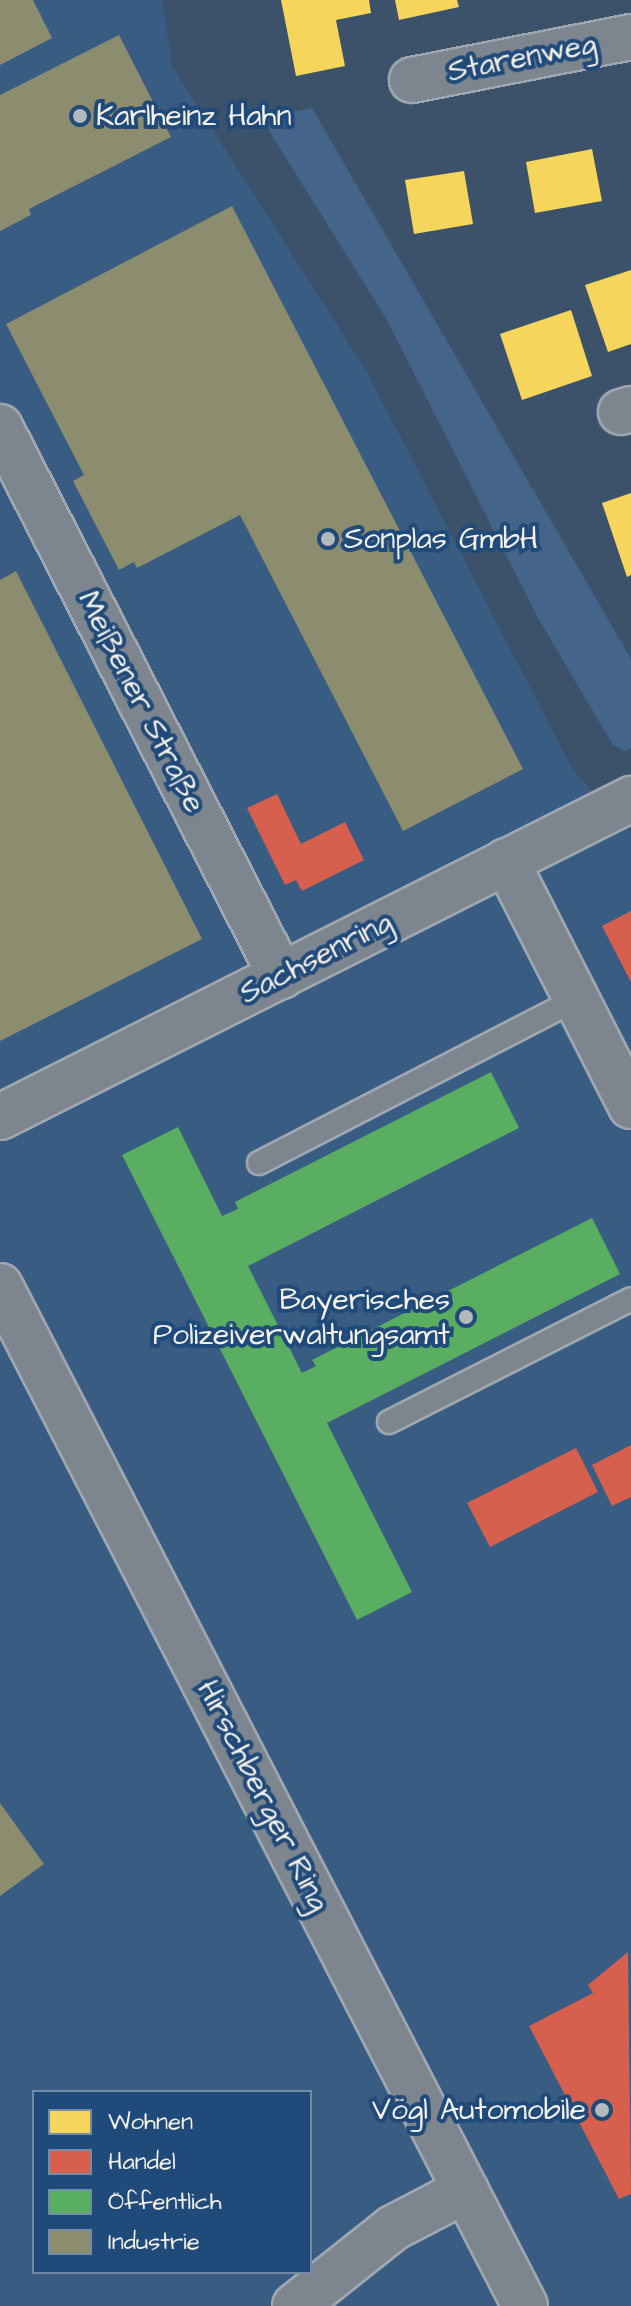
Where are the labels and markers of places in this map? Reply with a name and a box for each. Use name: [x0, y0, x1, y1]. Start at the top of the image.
place label: Karlheinz Hahn: [96, 98, 291, 134]
marker: Karlheinz Hahn: [71, 107, 89, 125]
place label: Sonplas GmbH: [344, 521, 538, 557]
marker: Sonplas GmbH: [319, 530, 337, 548]
place label: Bayerisches Polizeiverwaltungsamt: [153, 1282, 450, 1352]
marker: Bayerisches Polizeiverwaltungsamt: [457, 1308, 475, 1326]
place label: Vögl Automobile: [372, 2092, 586, 2128]
marker: Vögl Automobile: [593, 2101, 611, 2119]

